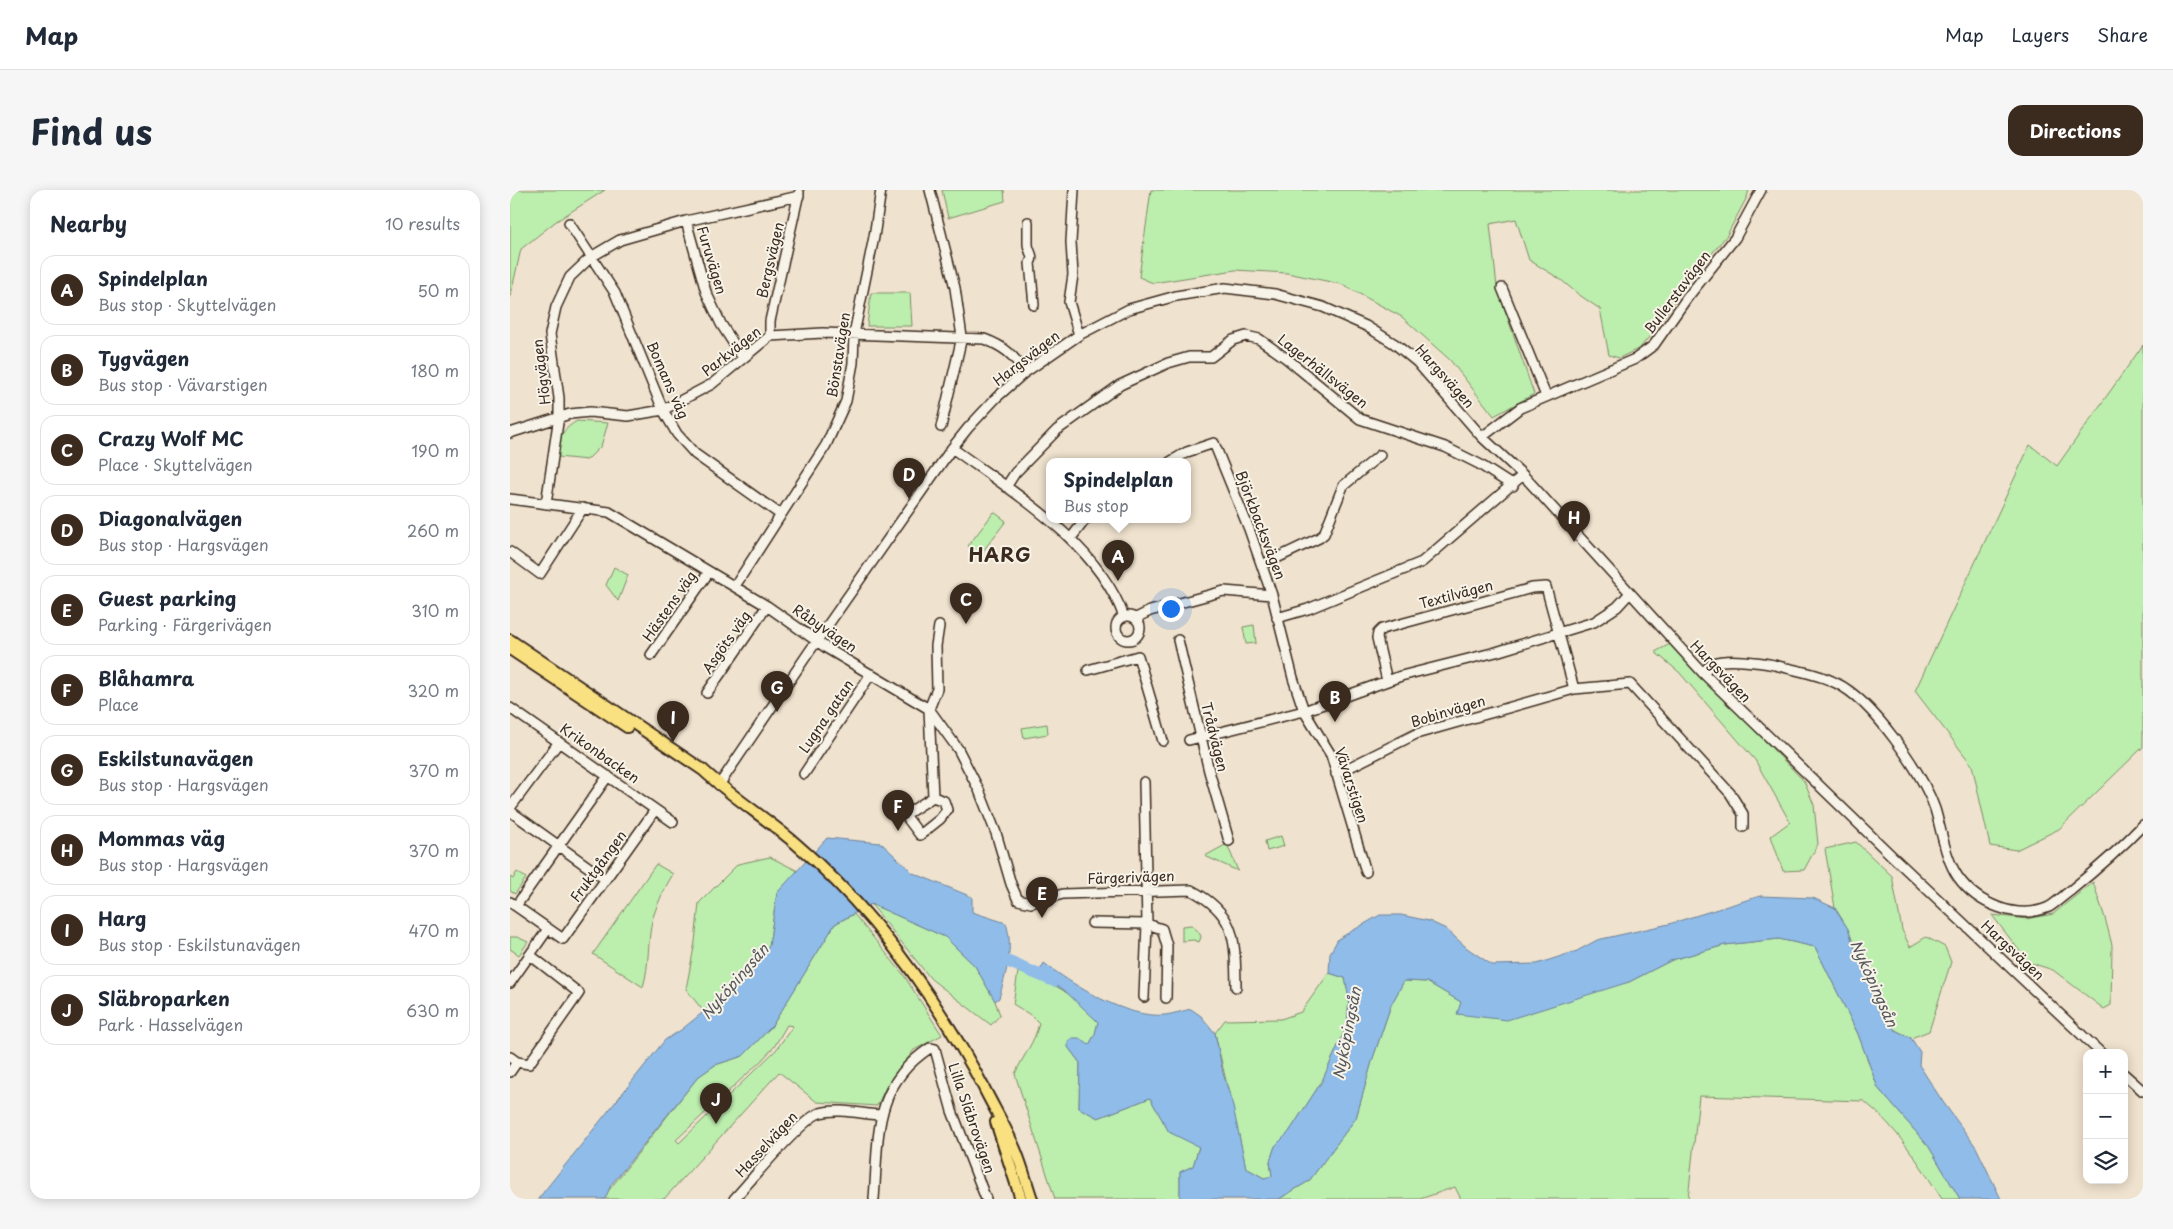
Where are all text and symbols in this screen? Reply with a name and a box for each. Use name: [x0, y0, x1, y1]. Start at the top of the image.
text: Map: [25, 17, 78, 53]
text: Map: [1945, 21, 1984, 48]
text: Layers: [2012, 21, 2069, 48]
text: Share: [2097, 21, 2148, 48]
text: Find us: [30, 104, 152, 157]
button: Directions: [2008, 105, 2143, 156]
text: Nearby: [50, 207, 127, 239]
text: 10 results: [385, 211, 460, 235]
street label: Bergsvägen: [751, 220, 789, 300]
street label: Furuvägen: [692, 223, 732, 297]
street label: Bullerstavägen: [1639, 246, 1715, 338]
text: Spindelplan: [98, 264, 208, 292]
text: A: [61, 278, 73, 302]
text: 50 m: [418, 278, 459, 302]
text: Bus stop · Skyttelvägen: [98, 292, 276, 316]
street label: Bönstavägen: [821, 311, 855, 399]
street label: Parkvägen: [697, 321, 765, 381]
street label: Hargsvägen: [988, 325, 1064, 391]
street label: Lagerhällsvägen: [1273, 329, 1373, 413]
street label: Högvägen: [527, 338, 555, 406]
street label: Bomans väg: [642, 338, 694, 422]
street label: Hargsvägen: [1411, 339, 1479, 413]
text: Tygvägen: [98, 344, 189, 372]
text: B: [62, 358, 72, 382]
text: 180 m: [411, 358, 459, 382]
text: Bus stop · Vävarstigen: [98, 372, 268, 396]
text: Crazy Wolf MC: [98, 424, 244, 452]
text: C: [61, 438, 73, 462]
text: 190 m: [411, 438, 459, 462]
text: Place · Skyttelvägen: [98, 452, 253, 476]
pin: D: [893, 458, 925, 499]
popup: [1046, 458, 1191, 523]
text: Spindelplan: [1064, 465, 1174, 493]
street label: Björkbacksvägen: [1231, 468, 1291, 582]
text: Bus stop: [1064, 493, 1129, 517]
pin: H: [1558, 501, 1590, 542]
text: Diagonalvägen: [98, 504, 242, 532]
text: D: [61, 518, 73, 542]
text: 260 m: [407, 518, 459, 542]
text: Bus stop · Hargsvägen: [98, 532, 269, 556]
district label: HARG: [968, 540, 1032, 568]
pin: A: [1102, 540, 1134, 581]
street label: Hästens väg: [637, 566, 701, 646]
street label: Textilvägen: [1417, 574, 1495, 614]
pin: C: [950, 583, 982, 624]
text: Guest parking: [98, 584, 236, 612]
your location: [1158, 596, 1184, 622]
text: E: [62, 598, 72, 622]
text: 310 m: [411, 598, 459, 622]
street label: Råbyvägen: [789, 599, 861, 657]
street label: Asgöts väg: [697, 606, 755, 678]
text: Parking · Färgerivägen: [98, 612, 272, 636]
street label: Hargsvägen: [1686, 635, 1756, 707]
text: Blåhamra: [98, 664, 195, 692]
pin: G: [761, 671, 793, 712]
street label: Lugna gatan: [794, 675, 858, 757]
text: F: [62, 678, 72, 702]
text: 320 m: [408, 678, 459, 702]
pin: B: [1319, 681, 1351, 722]
street label: Bobinvägen: [1408, 690, 1488, 732]
text: Place: [98, 692, 139, 716]
street label: Trådvägen: [1196, 700, 1234, 774]
pin: I: [657, 701, 689, 742]
street label: Krikonbacken: [556, 718, 644, 788]
text: Eskilstunavägen: [98, 744, 254, 772]
street label: Vävarstigen: [1330, 744, 1374, 826]
text: G: [60, 758, 74, 782]
text: 370 m: [409, 758, 459, 782]
text: Bus stop · Hargsvägen: [98, 772, 269, 796]
pin: F: [882, 790, 914, 831]
text: Mommas väg: [98, 824, 225, 852]
street label: Fruktgången: [565, 826, 631, 906]
text: H: [61, 838, 73, 862]
text: 370 m: [409, 838, 459, 862]
text: Bus stop · Hargsvägen: [98, 852, 269, 876]
street label: Färgerivägen: [1087, 865, 1175, 889]
pin: E: [1026, 877, 1058, 918]
text: Harg: [98, 904, 146, 932]
street label: Hargsvägen: [1977, 915, 2049, 985]
text: I: [64, 918, 70, 942]
text: 470 m: [409, 918, 459, 942]
text: Bus stop · Eskilstunavägen: [98, 932, 301, 956]
water label: Nyköpingsån: [1845, 936, 1905, 1031]
water label: Nyköpingsån: [695, 937, 774, 1024]
text: Släbroparken: [98, 984, 230, 1012]
water label: Nyköpingsån: [1326, 984, 1366, 1081]
text: J: [62, 998, 72, 1022]
text: 630 m: [406, 998, 459, 1022]
text: Park · Hasselvägen: [98, 1012, 243, 1036]
map controls: [2083, 1049, 2128, 1184]
button: +: [2083, 1049, 2128, 1094]
street label: Lilla Släbrovägen: [943, 1060, 1001, 1176]
pin: J: [700, 1083, 732, 1124]
button: −: [2083, 1094, 2128, 1139]
street label: Hasselvägen: [730, 1106, 802, 1182]
button: layers: [2083, 1139, 2128, 1184]

